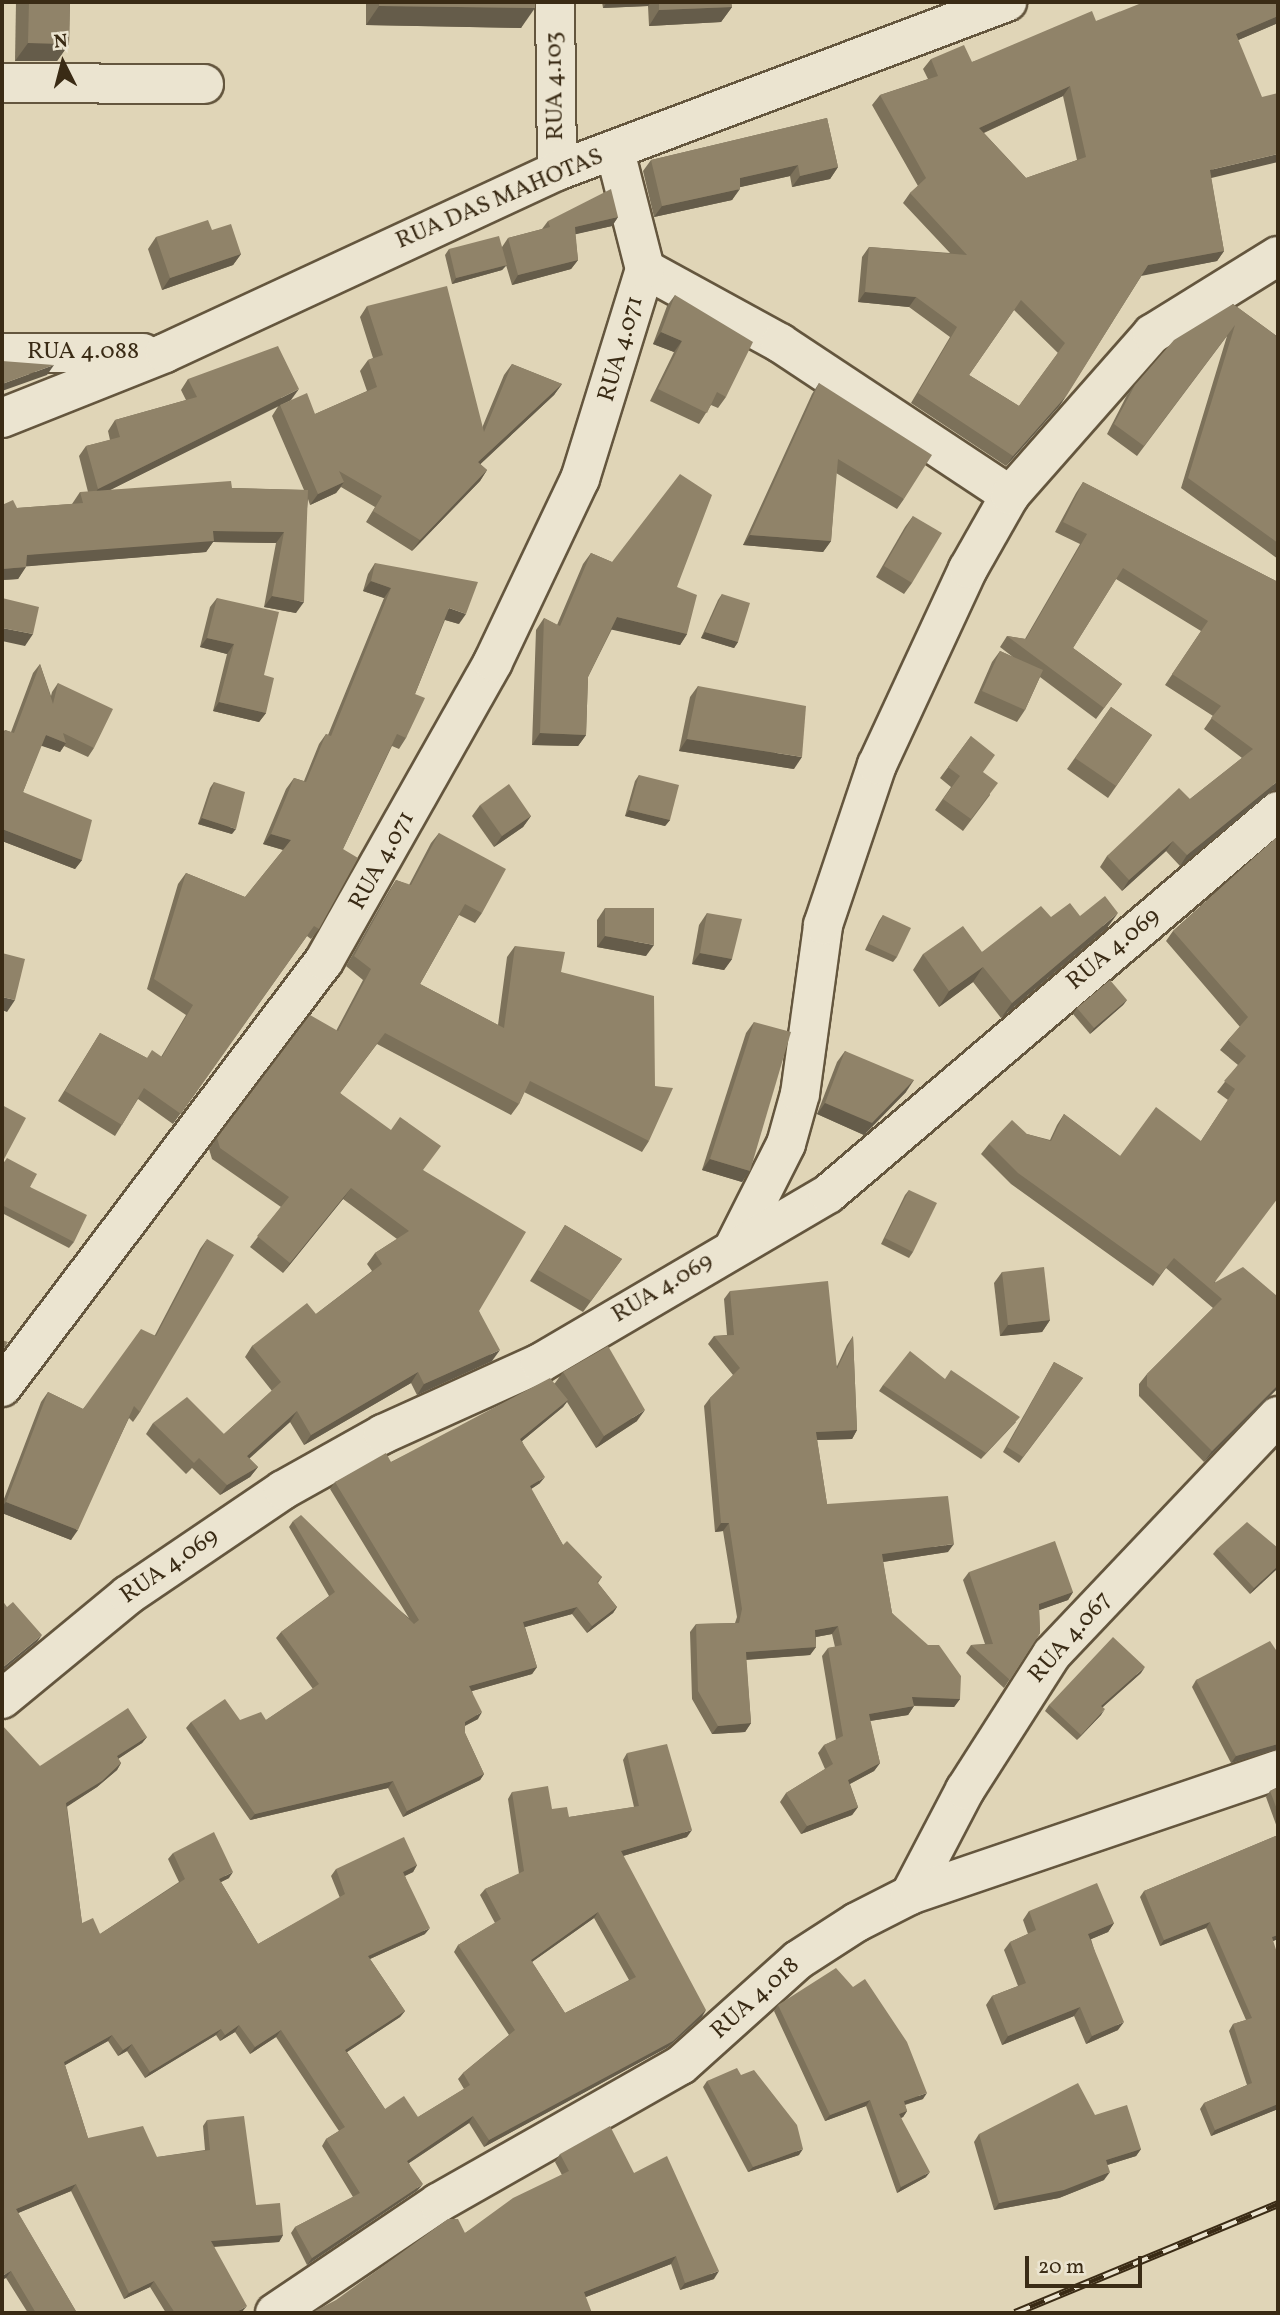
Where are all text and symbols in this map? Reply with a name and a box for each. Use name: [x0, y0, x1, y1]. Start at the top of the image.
north arrow: [28, 28, 98, 98]
text: N: [53, 28, 69, 56]
street label: RUA 4.103: [541, 31, 571, 141]
street label: RUA DAS MAHOTAS: [392, 143, 608, 257]
street label: RUA 4.071: [593, 293, 651, 405]
street label: RUA 4.088: [27, 339, 139, 367]
street label: RUA 4.071: [344, 806, 422, 916]
street label: RUA 4.069: [1062, 903, 1166, 997]
street label: RUA 4.069: [607, 1248, 719, 1330]
street label: RUA 4.069: [116, 1523, 224, 1611]
street label: RUA 4.067: [1023, 1586, 1119, 1690]
street label: RUA 4.018: [706, 1952, 806, 2046]
scale bar: [1028, 2242, 1145, 2286]
text: 20 m: [1038, 2253, 1084, 2282]

